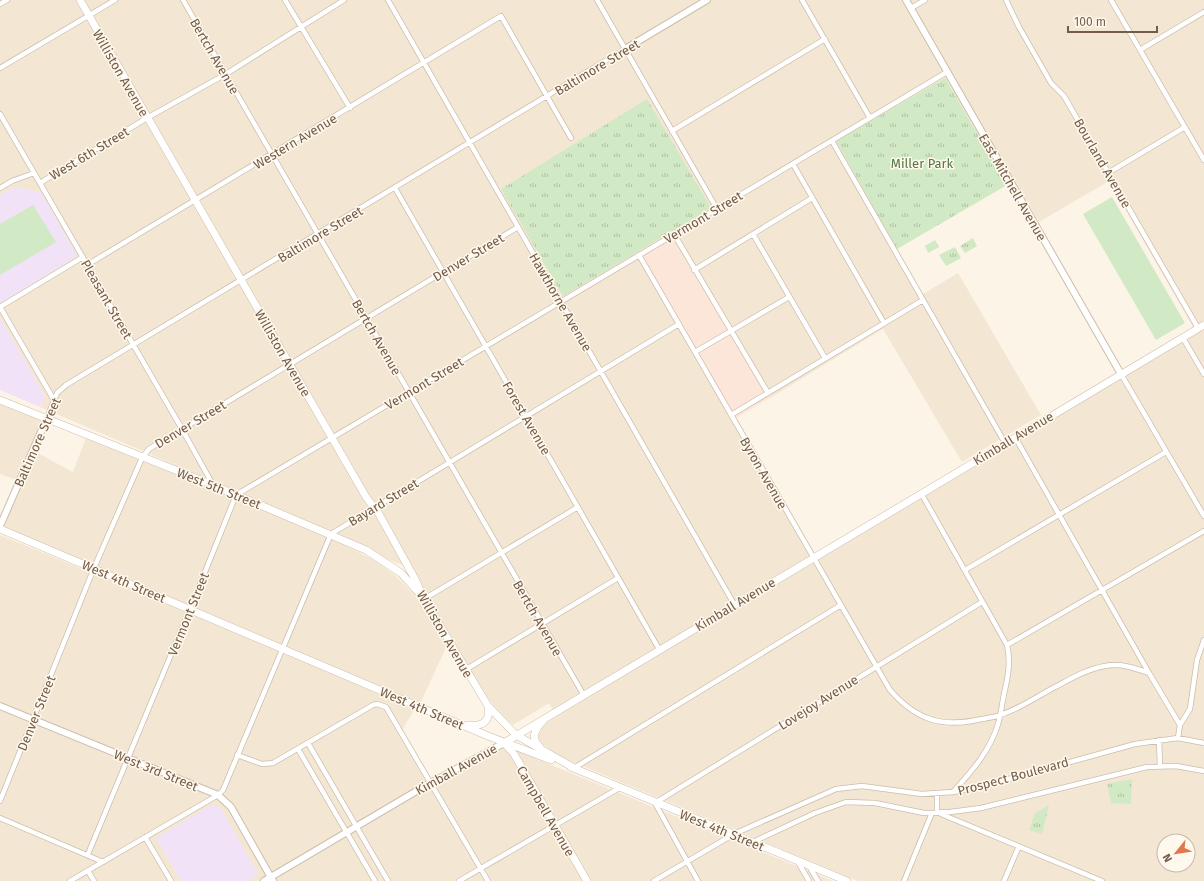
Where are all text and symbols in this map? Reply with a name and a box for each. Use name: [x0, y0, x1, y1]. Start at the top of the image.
scale bar: [1068, 8, 1157, 34]
text: 100 m: [1074, 15, 1106, 29]
street label: Bertch Avenue: [187, 16, 242, 97]
street label: Williston Avenue: [90, 27, 152, 119]
street label: Baltimore Street: [552, 36, 643, 99]
street label: Western Avenue: [251, 111, 340, 172]
street label: Bourland Avenue: [1071, 116, 1134, 211]
street label: West 6th Street: [47, 124, 132, 183]
street label: East Mitchell Avenue: [976, 131, 1049, 244]
park label: Miller Park: [891, 156, 954, 171]
street label: Vermont Street: [661, 188, 745, 247]
street label: Baltimore Street: [275, 203, 366, 266]
street label: Denver Street: [430, 230, 507, 284]
street label: Hawthorne Avenue: [526, 250, 595, 354]
street label: Pleasant Street: [78, 257, 135, 342]
street label: Bertch Avenue: [349, 297, 404, 378]
street label: Williston Avenue: [252, 307, 314, 399]
street label: Vermont Street: [382, 354, 466, 413]
street label: Forest Avenue: [499, 379, 554, 458]
street label: Baltimore Street: [11, 395, 64, 489]
street label: Denver Street: [152, 397, 229, 451]
street label: Kimball Avenue: [970, 409, 1056, 468]
street label: Byron Avenue: [737, 435, 790, 512]
street label: West 5th Street: [175, 465, 263, 512]
street label: Bayard Street: [345, 475, 421, 529]
street label: West 4th Street: [80, 557, 168, 606]
street label: Vermont Street: [165, 570, 212, 658]
street label: Kimball Avenue: [692, 575, 778, 634]
street label: Bertch Avenue: [510, 578, 565, 659]
street label: Williston Avenue: [414, 588, 476, 680]
street label: Lovejoy Avenue: [776, 672, 861, 733]
street label: Denver Street: [14, 673, 59, 753]
street label: West 4th Street: [378, 684, 466, 733]
street label: Kimball Avenue: [413, 741, 500, 798]
street label: West 3rd Street: [112, 747, 200, 794]
street label: Prospect Boulevard: [956, 754, 1070, 799]
street label: Campbell Avenue: [514, 763, 578, 859]
street label: West 4th Street: [677, 807, 767, 854]
north arrow: [1156, 833, 1196, 873]
text: N: [1160, 851, 1175, 864]

